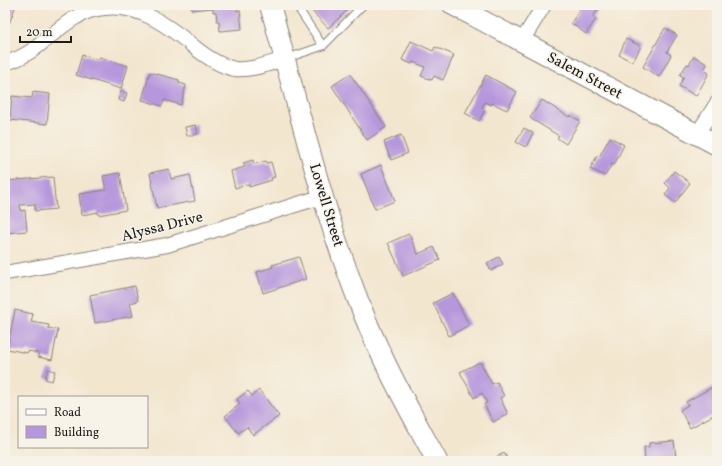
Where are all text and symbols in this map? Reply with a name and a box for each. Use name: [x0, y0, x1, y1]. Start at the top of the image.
scale bar: [20, 18, 71, 44]
text: 20 m: [26, 25, 53, 41]
street label: Salem Street: [543, 48, 626, 105]
street label: Lowell Street: [303, 161, 348, 250]
street label: Alyssa Drive: [120, 207, 205, 248]
legend: [18, 396, 148, 448]
text: Road: [54, 405, 81, 421]
text: Building: [54, 425, 99, 441]

